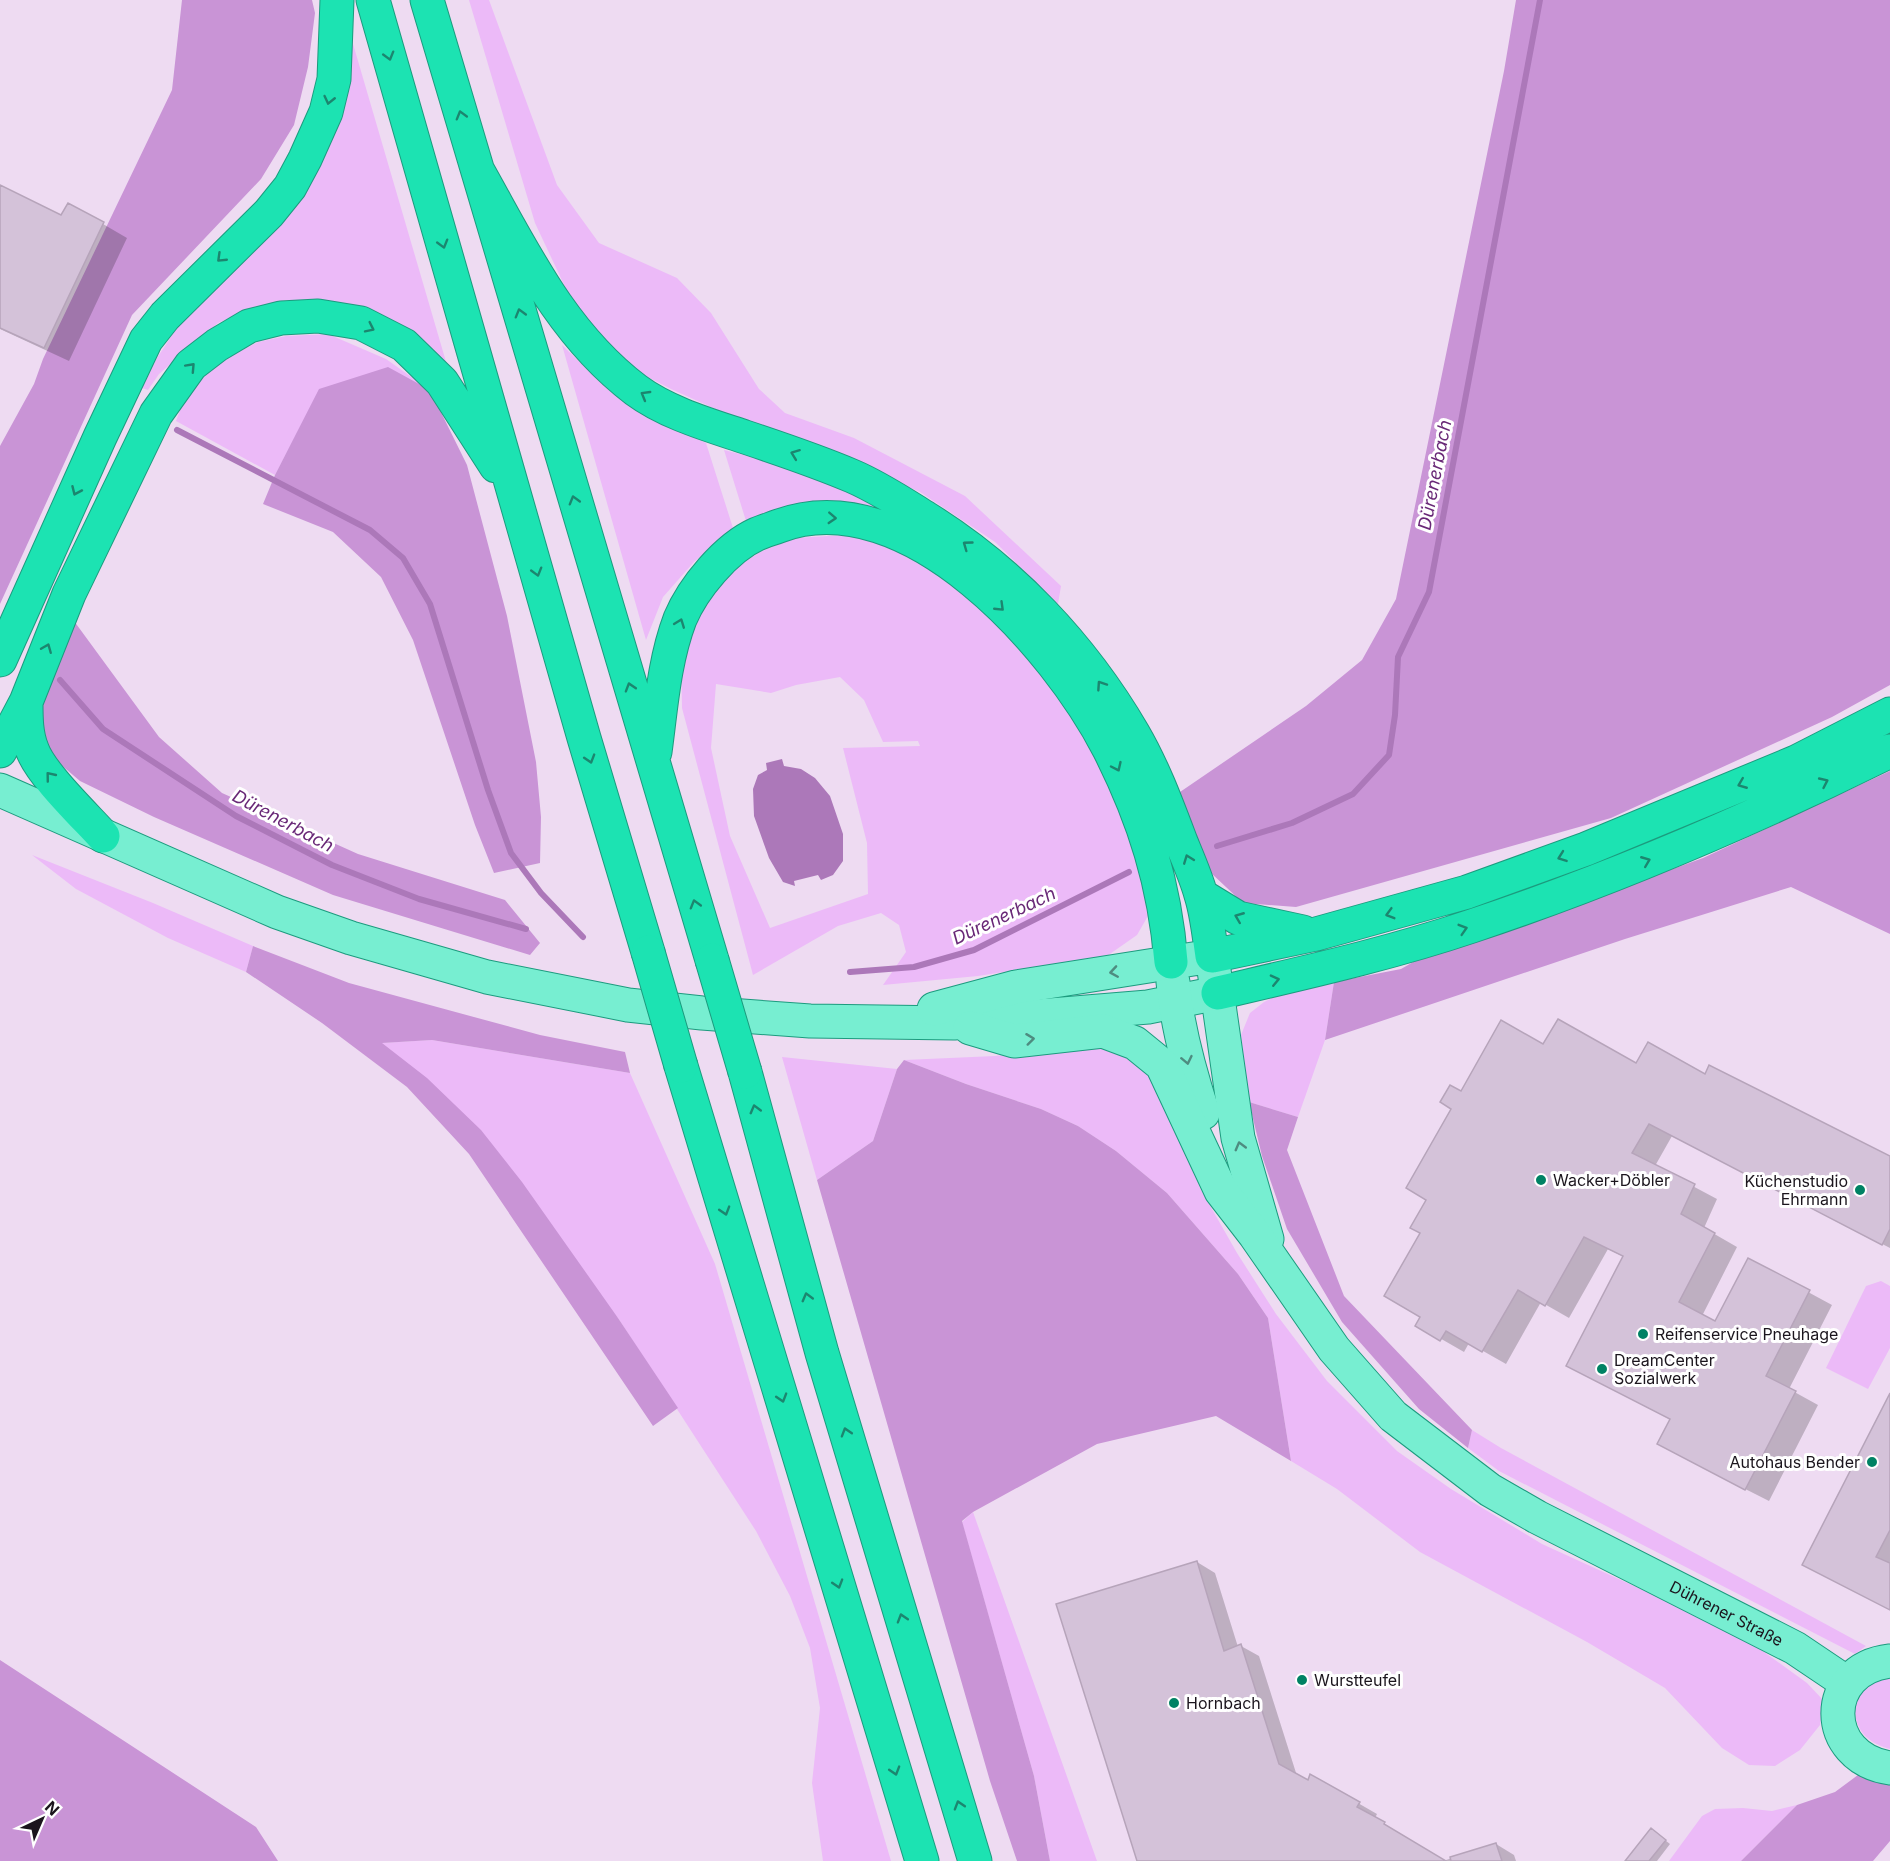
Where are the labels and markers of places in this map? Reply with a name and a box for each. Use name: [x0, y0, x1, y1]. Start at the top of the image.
place label: Wacker+Döbler: [1553, 1170, 1670, 1190]
place label: Küchenstudio Ehrmann: [1745, 1171, 1848, 1209]
marker: Wacker+Döbler: [1534, 1173, 1548, 1187]
marker: Küchenstudio Ehrmann: [1853, 1183, 1867, 1197]
place label: Reifenservice Pneuhage: [1655, 1324, 1838, 1344]
marker: Reifenservice Pneuhage: [1636, 1327, 1650, 1341]
place label: DreamCenter Sozialwerk: [1614, 1350, 1715, 1388]
marker: DreamCenter Sozialwerk: [1595, 1362, 1609, 1376]
place label: Autohaus Bender: [1730, 1452, 1860, 1472]
marker: Autohaus Bender: [1865, 1455, 1879, 1469]
place label: Wurstteufel: [1314, 1670, 1401, 1690]
marker: Wurstteufel: [1295, 1673, 1309, 1687]
place label: Hornbach: [1186, 1693, 1261, 1713]
marker: Hornbach: [1167, 1696, 1181, 1710]

